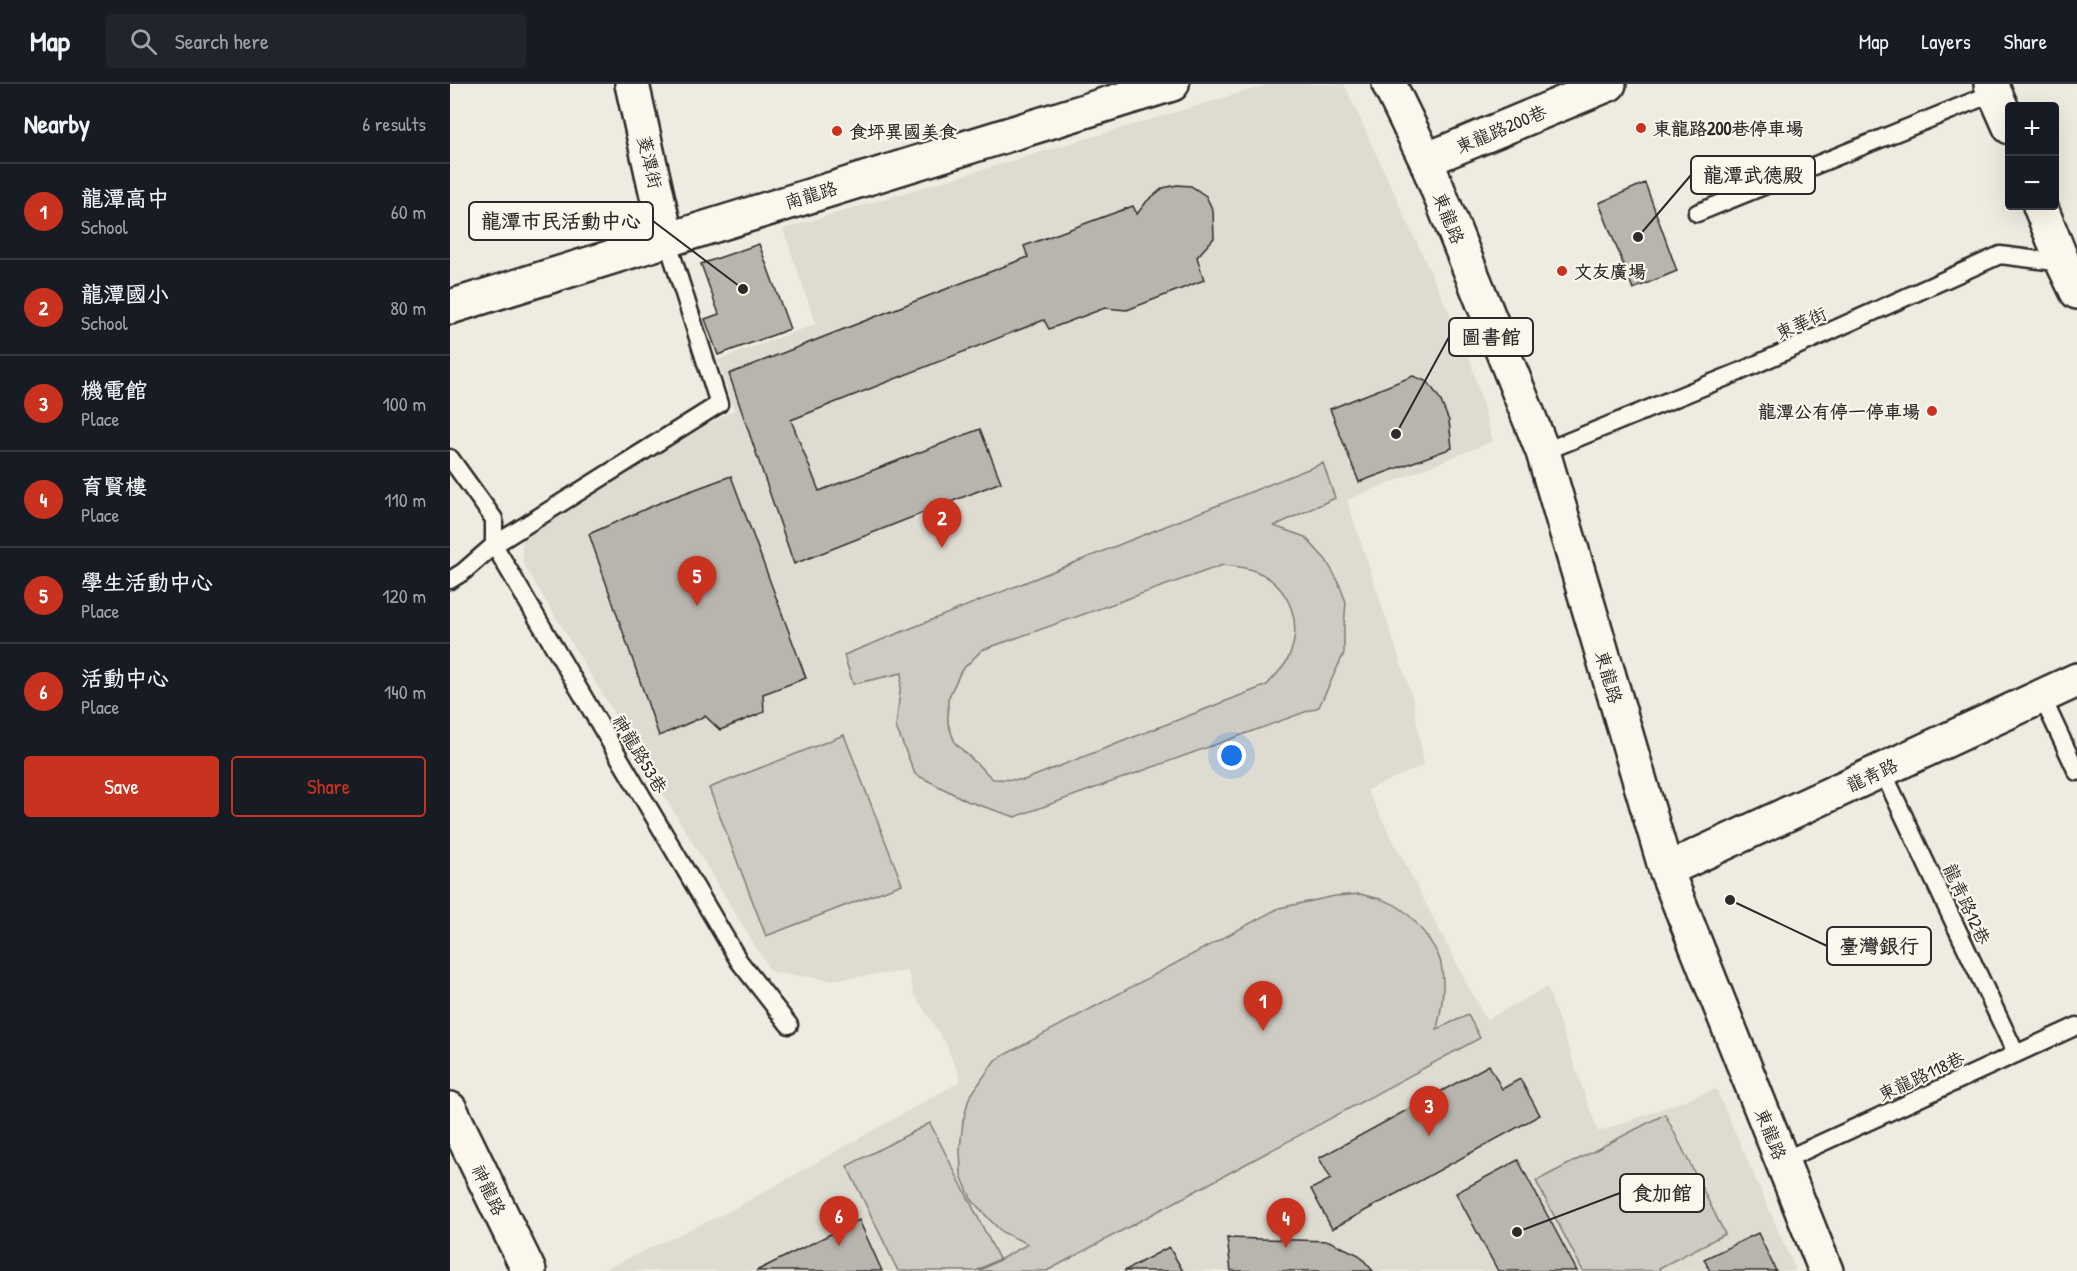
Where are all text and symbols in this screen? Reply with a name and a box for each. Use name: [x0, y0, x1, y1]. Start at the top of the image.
search box: [106, 14, 526, 68]
text: Map: [30, 22, 70, 60]
icon: search: [127, 25, 160, 58]
text: Search here: [175, 26, 269, 56]
text: Map: [1859, 27, 1888, 56]
text: Layers: [1921, 27, 1971, 56]
text: Share: [2004, 27, 2047, 56]
street label: 東龍路200巷: [1452, 99, 1550, 159]
map controls: [2005, 102, 2059, 210]
button: +: [2005, 102, 2059, 156]
text: Nearby: [24, 106, 90, 141]
text: 6 results: [362, 110, 426, 137]
place label: 東龍路200巷停車場: [1653, 116, 1804, 141]
place label: 食坪異國美食: [849, 119, 957, 144]
marker: 東龍路200巷停車場: [1634, 121, 1648, 135]
marker: 食坪異國美食: [830, 124, 844, 138]
street label: 菱潭街: [632, 133, 668, 191]
callout: 龍潭武德殿: [1691, 156, 1815, 194]
button: −: [2005, 156, 2059, 210]
text: 龍潭武德殿: [1703, 161, 1803, 188]
street label: 南龍路: [782, 175, 840, 215]
text: 龍潭高中: [81, 183, 169, 213]
street label: 東龍路: [1427, 188, 1471, 248]
text: 1: [40, 198, 47, 225]
text: 60 m: [391, 198, 426, 225]
callout: 龍潭市民活動中心: [469, 202, 653, 240]
text: 龍潭市民活動中心: [481, 207, 641, 234]
text: School: [81, 213, 128, 240]
place label: 文友廣場: [1574, 259, 1646, 284]
marker: 文友廣場: [1555, 264, 1569, 278]
text: 龍潭國小: [81, 279, 169, 309]
text: 2: [39, 294, 48, 321]
text: 80 m: [390, 294, 426, 321]
street label: 東華街: [1771, 301, 1831, 345]
text: School: [81, 309, 128, 336]
callout: 圖書館: [1449, 318, 1533, 356]
text: 圖書館: [1461, 323, 1521, 350]
text: 機電館: [81, 375, 147, 405]
text: 3: [39, 390, 48, 417]
text: 100 m: [383, 390, 426, 417]
place label: 龍潭公有停一停車場: [1758, 399, 1920, 424]
marker: 龍潭公有停一停車場: [1925, 404, 1939, 418]
text: Place: [81, 405, 120, 432]
text: 育賢樓: [81, 471, 147, 501]
text: 4: [40, 486, 47, 513]
text: 110 m: [384, 486, 426, 513]
pin: 2: [922, 498, 962, 548]
text: Place: [81, 501, 120, 528]
pin: 5: [678, 556, 716, 606]
text: 學生活動中心: [81, 567, 213, 597]
text: 5: [39, 582, 48, 609]
text: 120 m: [382, 582, 426, 609]
text: Place: [81, 597, 120, 624]
street label: 東龍路: [1590, 648, 1628, 706]
text: 活動中心: [81, 663, 169, 693]
text: 6: [40, 678, 47, 705]
text: 140 m: [384, 678, 426, 705]
text: Place: [81, 693, 120, 720]
street label: 神龍路53巷: [607, 710, 673, 798]
your location: [1217, 741, 1246, 770]
street label: 龍青路: [1842, 752, 1902, 798]
button: Save: [24, 756, 219, 817]
button: Share: [231, 756, 426, 817]
street label: 龍青路12巷: [1937, 859, 1997, 949]
callout: 臺灣銀行: [1827, 927, 1931, 965]
text: 臺灣銀行: [1839, 932, 1919, 959]
pin: 1: [1244, 982, 1282, 1031]
street label: 東龍路118巷: [1874, 1045, 1968, 1107]
pin: 3: [1410, 1086, 1448, 1136]
street label: 東龍路: [1749, 1104, 1793, 1164]
street label: 神龍路: [466, 1160, 512, 1220]
callout: 食加館: [1620, 1174, 1704, 1212]
text: 食加館: [1632, 1179, 1692, 1206]
pin: 6: [820, 1196, 858, 1246]
pin: 4: [1266, 1198, 1306, 1248]

